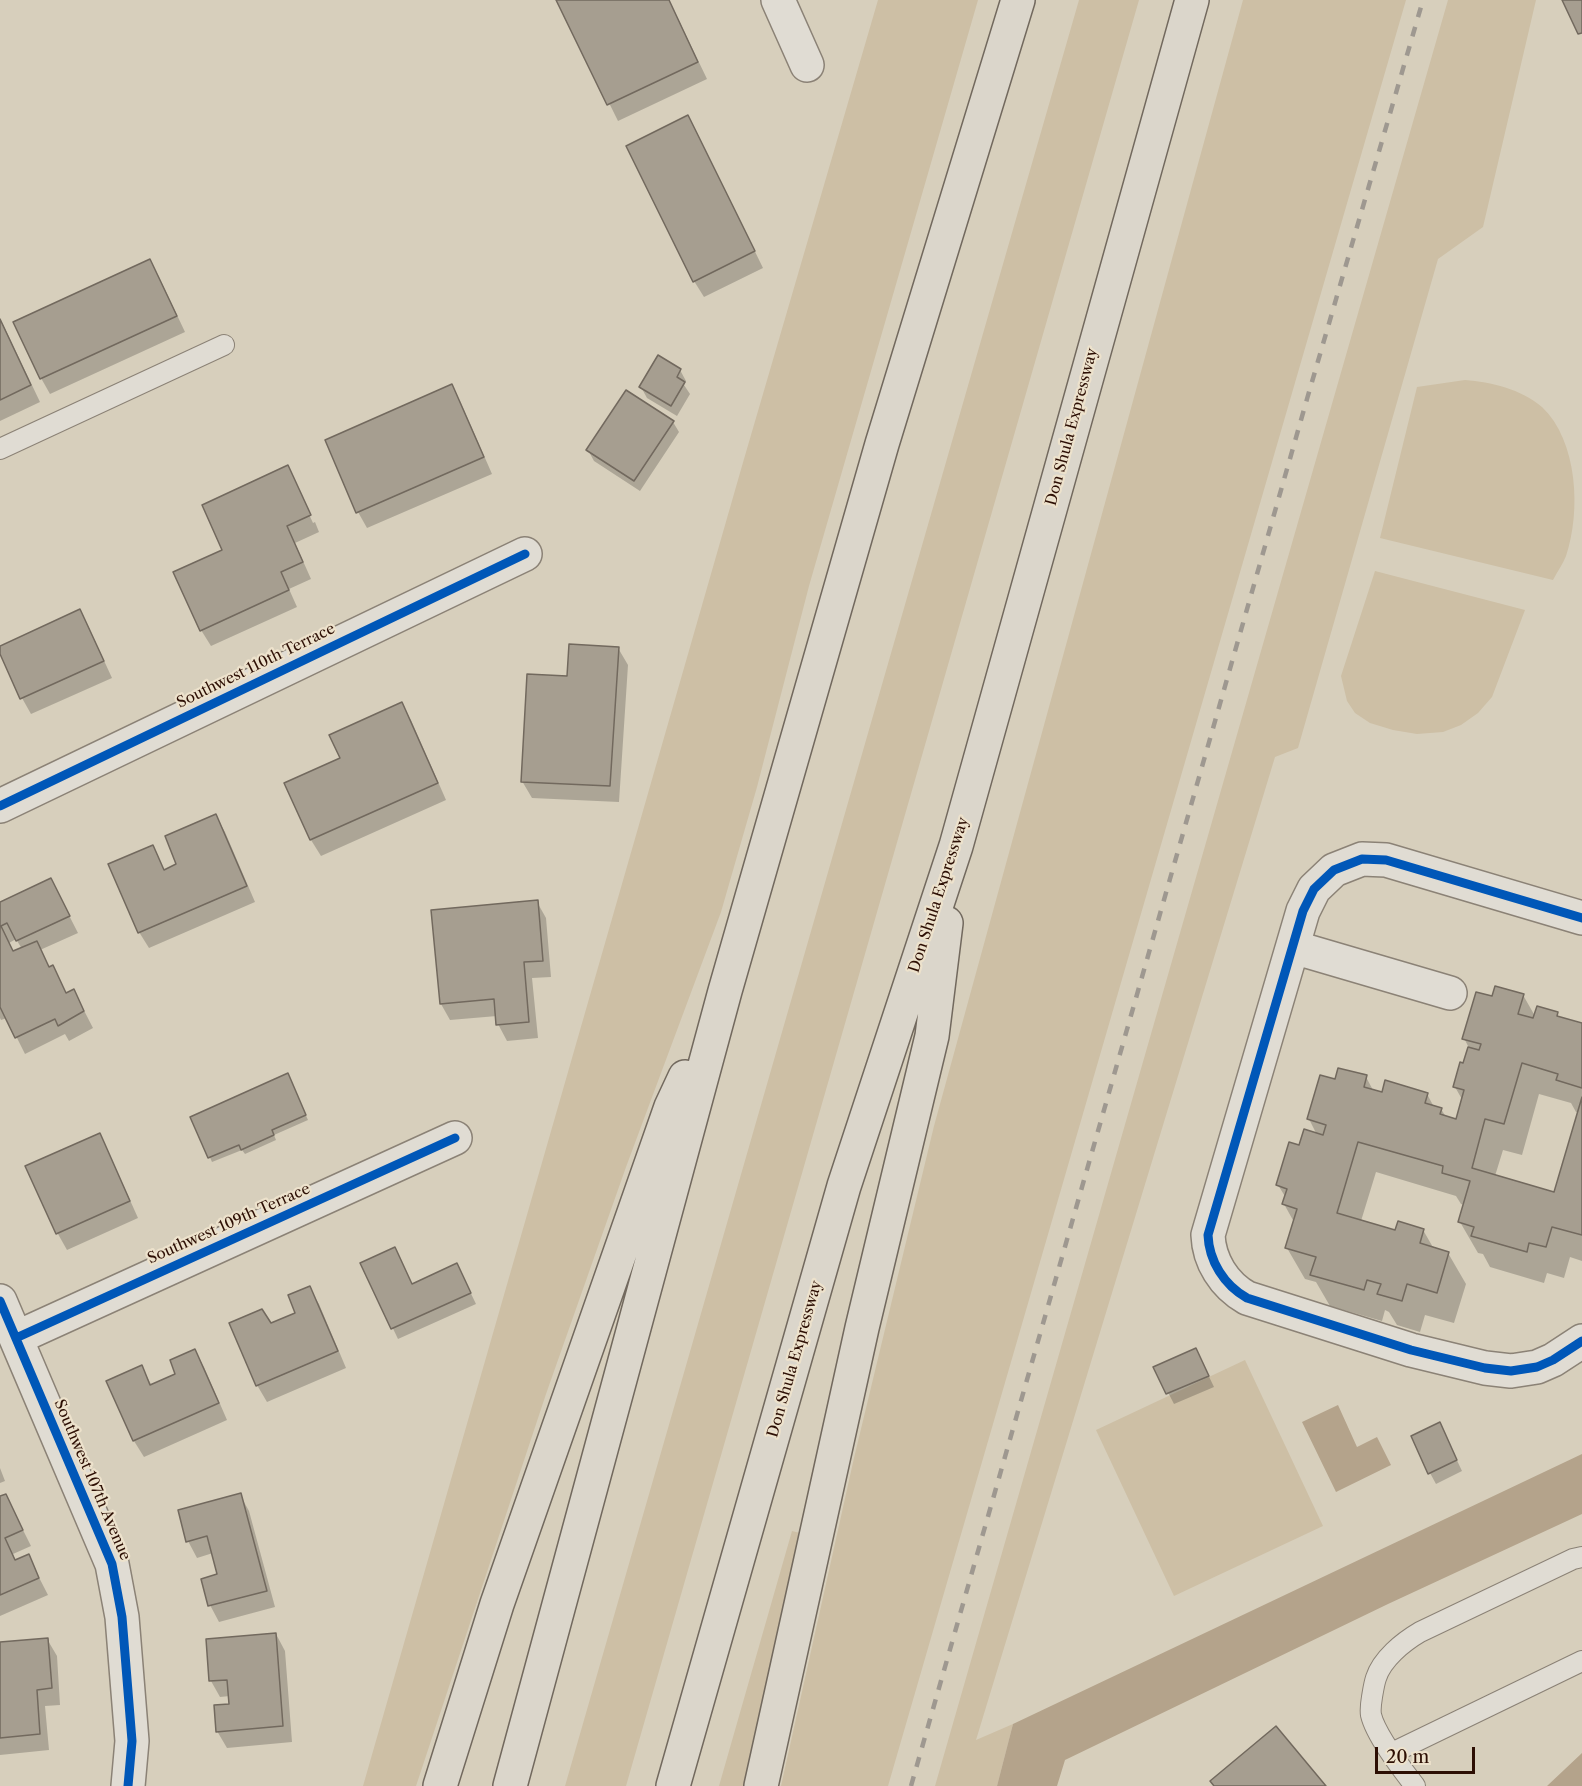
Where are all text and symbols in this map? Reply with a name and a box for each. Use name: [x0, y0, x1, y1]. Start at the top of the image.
street label: Don Shula Expressway: [1042, 346, 1102, 508]
street label: Southwest 110th Terrace: [174, 620, 338, 712]
street label: Don Shula Expressway: [905, 815, 973, 975]
street label: Southwest 109th Terrace: [145, 1180, 313, 1268]
street label: Don Shula Expressway: [764, 1278, 826, 1440]
street label: Southwest 107th Avenue: [50, 1397, 134, 1563]
scale bar: [1378, 1735, 1478, 1773]
text: 20 m: [1386, 1746, 1429, 1768]

